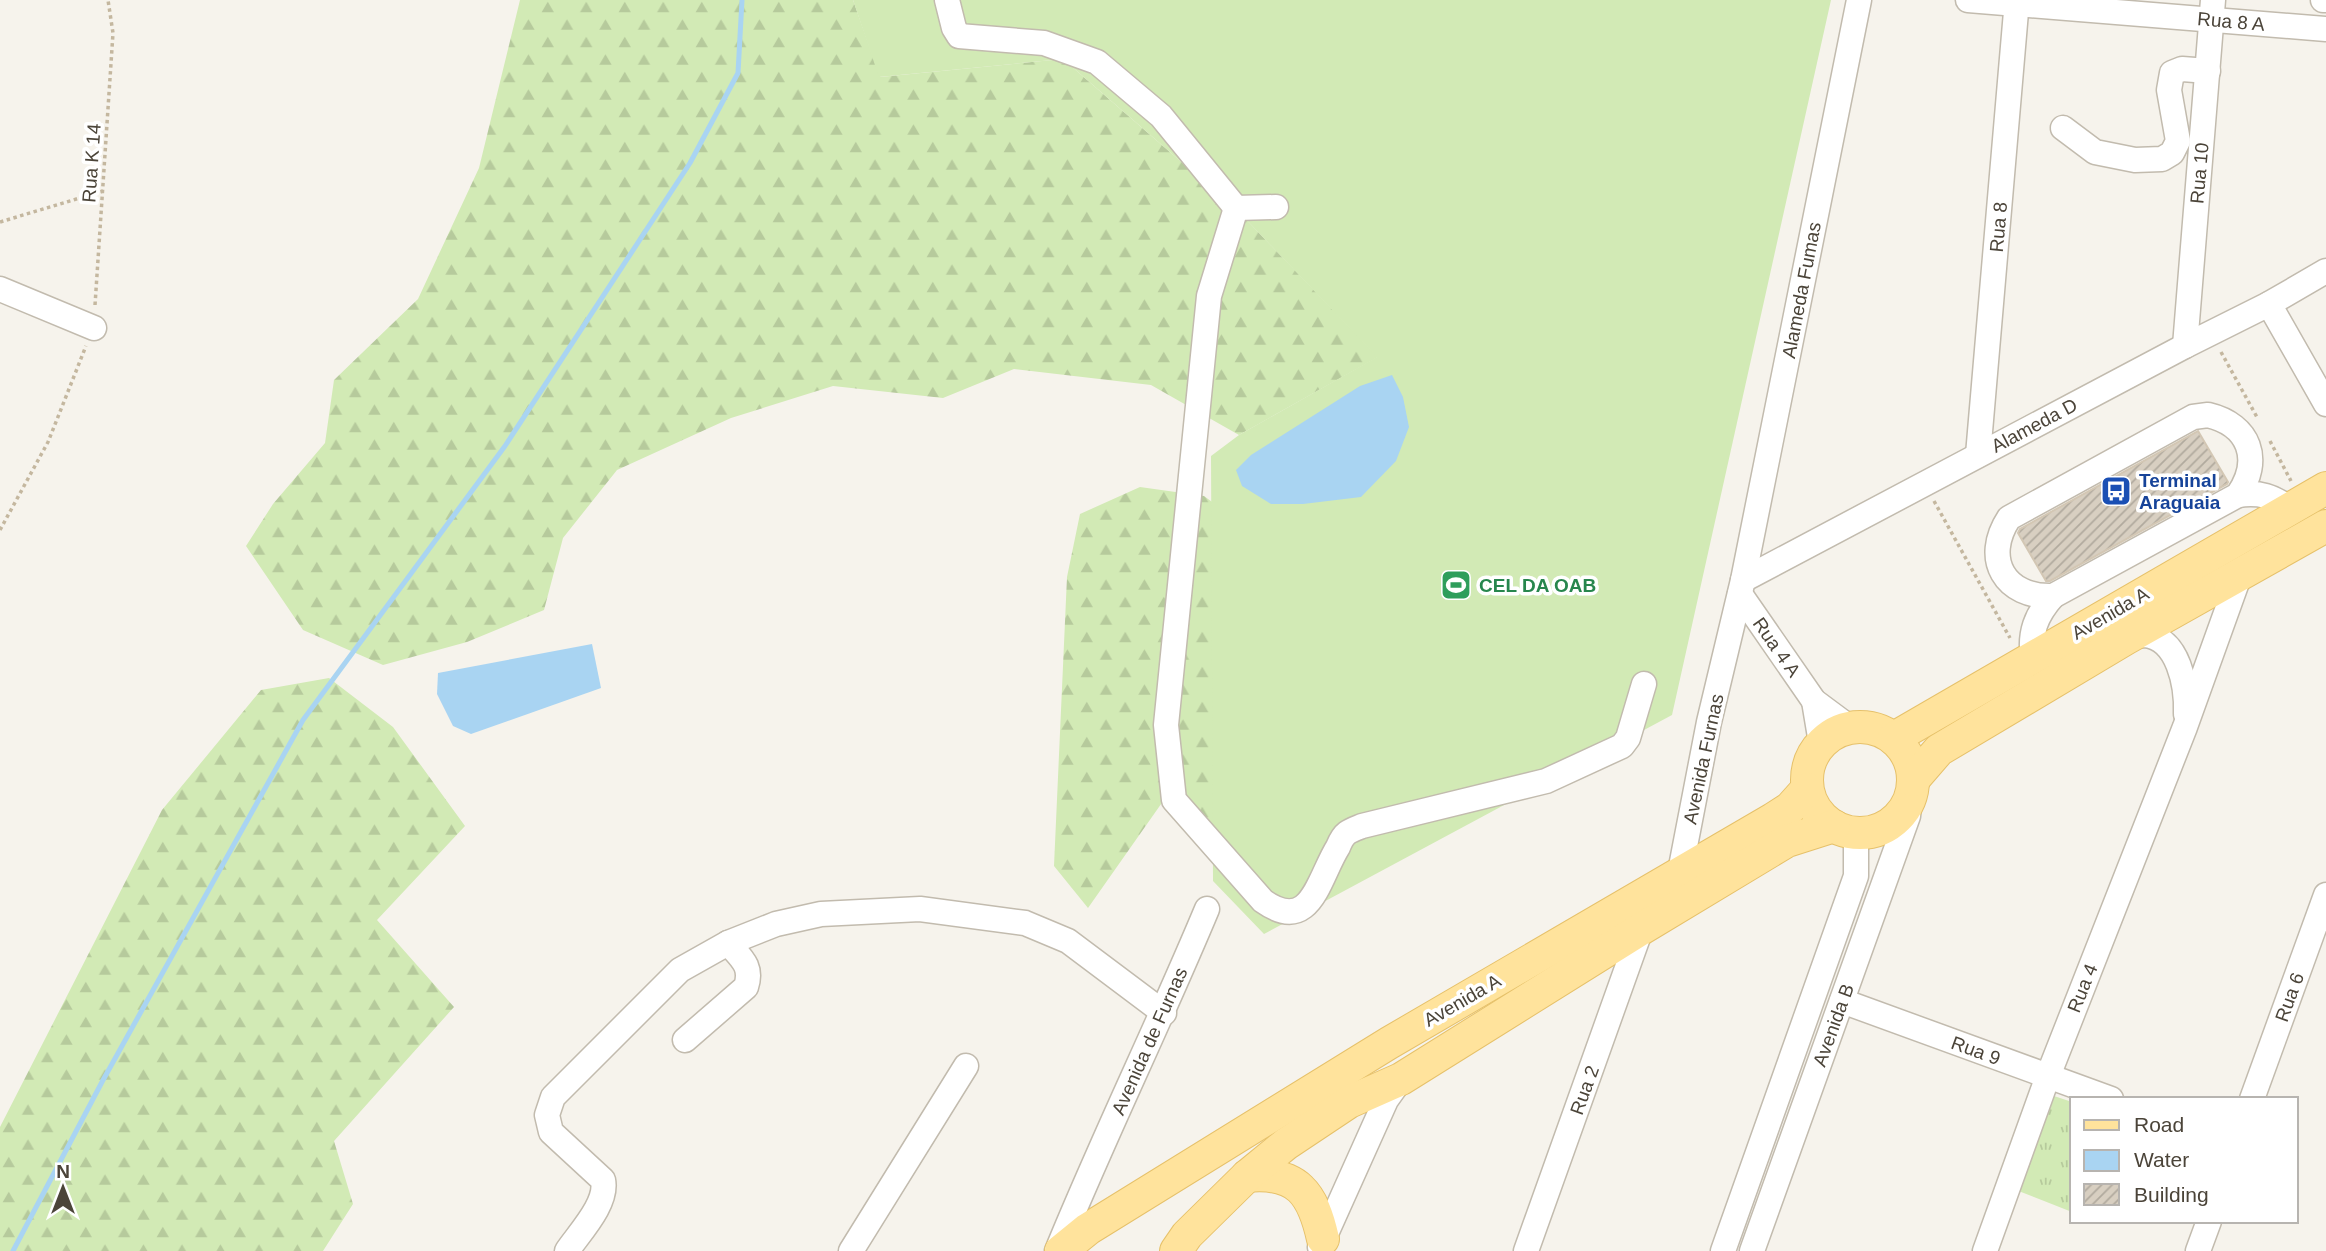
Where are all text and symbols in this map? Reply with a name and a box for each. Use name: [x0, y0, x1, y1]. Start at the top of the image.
street label: Rua 8 A: [2196, 8, 2266, 35]
street label: Rua K 14: [78, 122, 105, 203]
street label: Rua 10: [2186, 142, 2213, 204]
street label: Rua 8: [1986, 201, 2011, 253]
street label: Alameda Fumas: [1778, 220, 1825, 360]
street label: Alameda D: [1988, 394, 2081, 457]
place label: Terminal Araguaia: [2139, 470, 2221, 513]
bus stop icon: Terminal Araguaia: [2099, 474, 2133, 508]
sports icon: CEL DA OAB: [1439, 568, 1473, 602]
place label: CEL DA OAB: [1479, 575, 1596, 596]
street label: Avenida A: [2068, 583, 2153, 644]
street label: Rua 4 A: [1749, 614, 1805, 681]
street label: Avenida Furnas: [1679, 692, 1728, 826]
street label: Rua 4: [2063, 960, 2102, 1016]
street label: Avenida de Furnas: [1107, 964, 1191, 1118]
street label: Avenida A: [1420, 970, 1505, 1031]
street label: Rua 6: [2271, 970, 2308, 1025]
street label: Avenida B: [1809, 981, 1858, 1069]
street label: Rua 9: [1948, 1032, 2003, 1069]
street label: Rua 2: [1566, 1063, 1603, 1118]
legend: [2070, 1097, 2298, 1223]
text: Road: [2134, 1113, 2184, 1136]
text: Water: [2134, 1148, 2189, 1171]
north arrow: [28, 1153, 98, 1223]
text: N: [56, 1161, 70, 1182]
text: Building: [2134, 1183, 2209, 1206]

